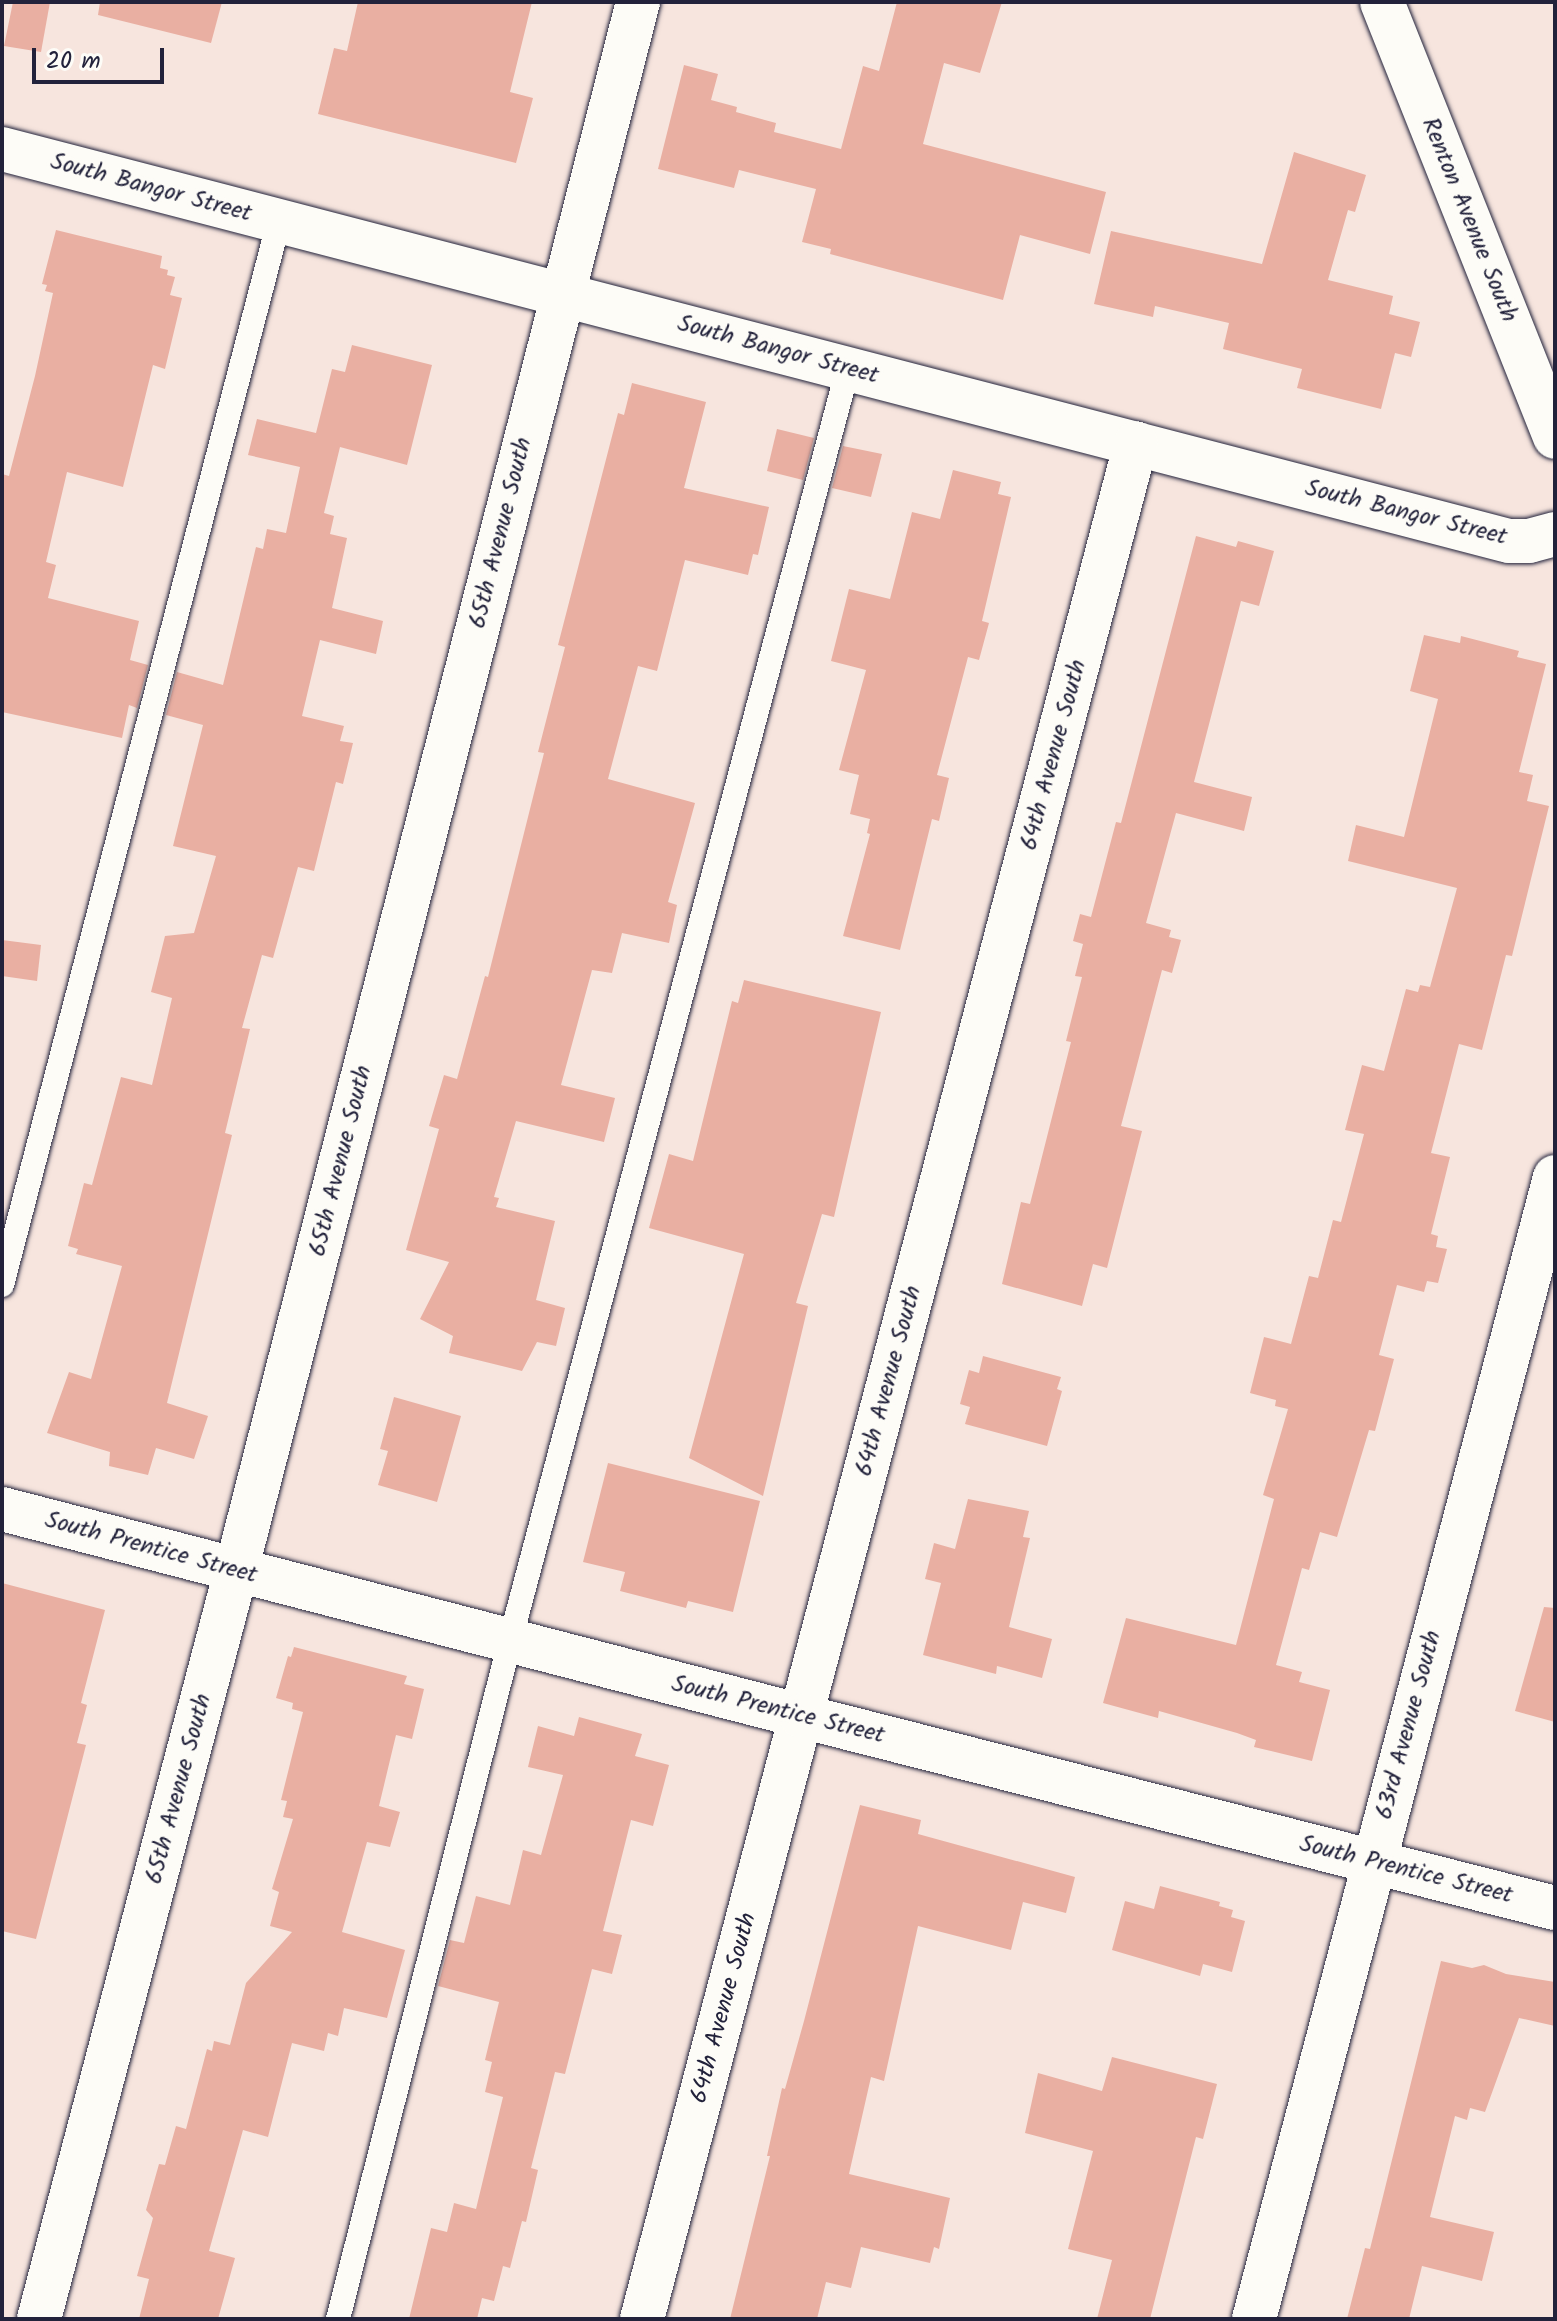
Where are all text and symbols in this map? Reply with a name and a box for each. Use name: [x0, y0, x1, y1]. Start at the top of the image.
scale bar: [36, 32, 168, 82]
text: 20 m: [46, 42, 101, 81]
street label: Renton Avenue South: [1415, 114, 1523, 326]
street label: South Bangor Street: [47, 147, 255, 229]
street label: South Bangor Street: [674, 309, 882, 391]
street label: 65th Avenue South: [463, 435, 539, 631]
street label: South Bangor Street: [1302, 474, 1510, 552]
street label: 64th Avenue South: [1015, 657, 1093, 853]
street label: 65th Avenue South: [303, 1063, 379, 1259]
street label: 64th Avenue South: [850, 1283, 928, 1479]
street label: South Prentice Street: [42, 1506, 260, 1590]
street label: 63rd Avenue South: [1370, 1627, 1448, 1823]
street label: South Prentice Street: [669, 1670, 887, 1750]
street label: 65th Avenue South: [140, 1691, 218, 1887]
street label: South Prentice Street: [1297, 1830, 1515, 1910]
street label: 64th Avenue South: [685, 1910, 763, 2106]

